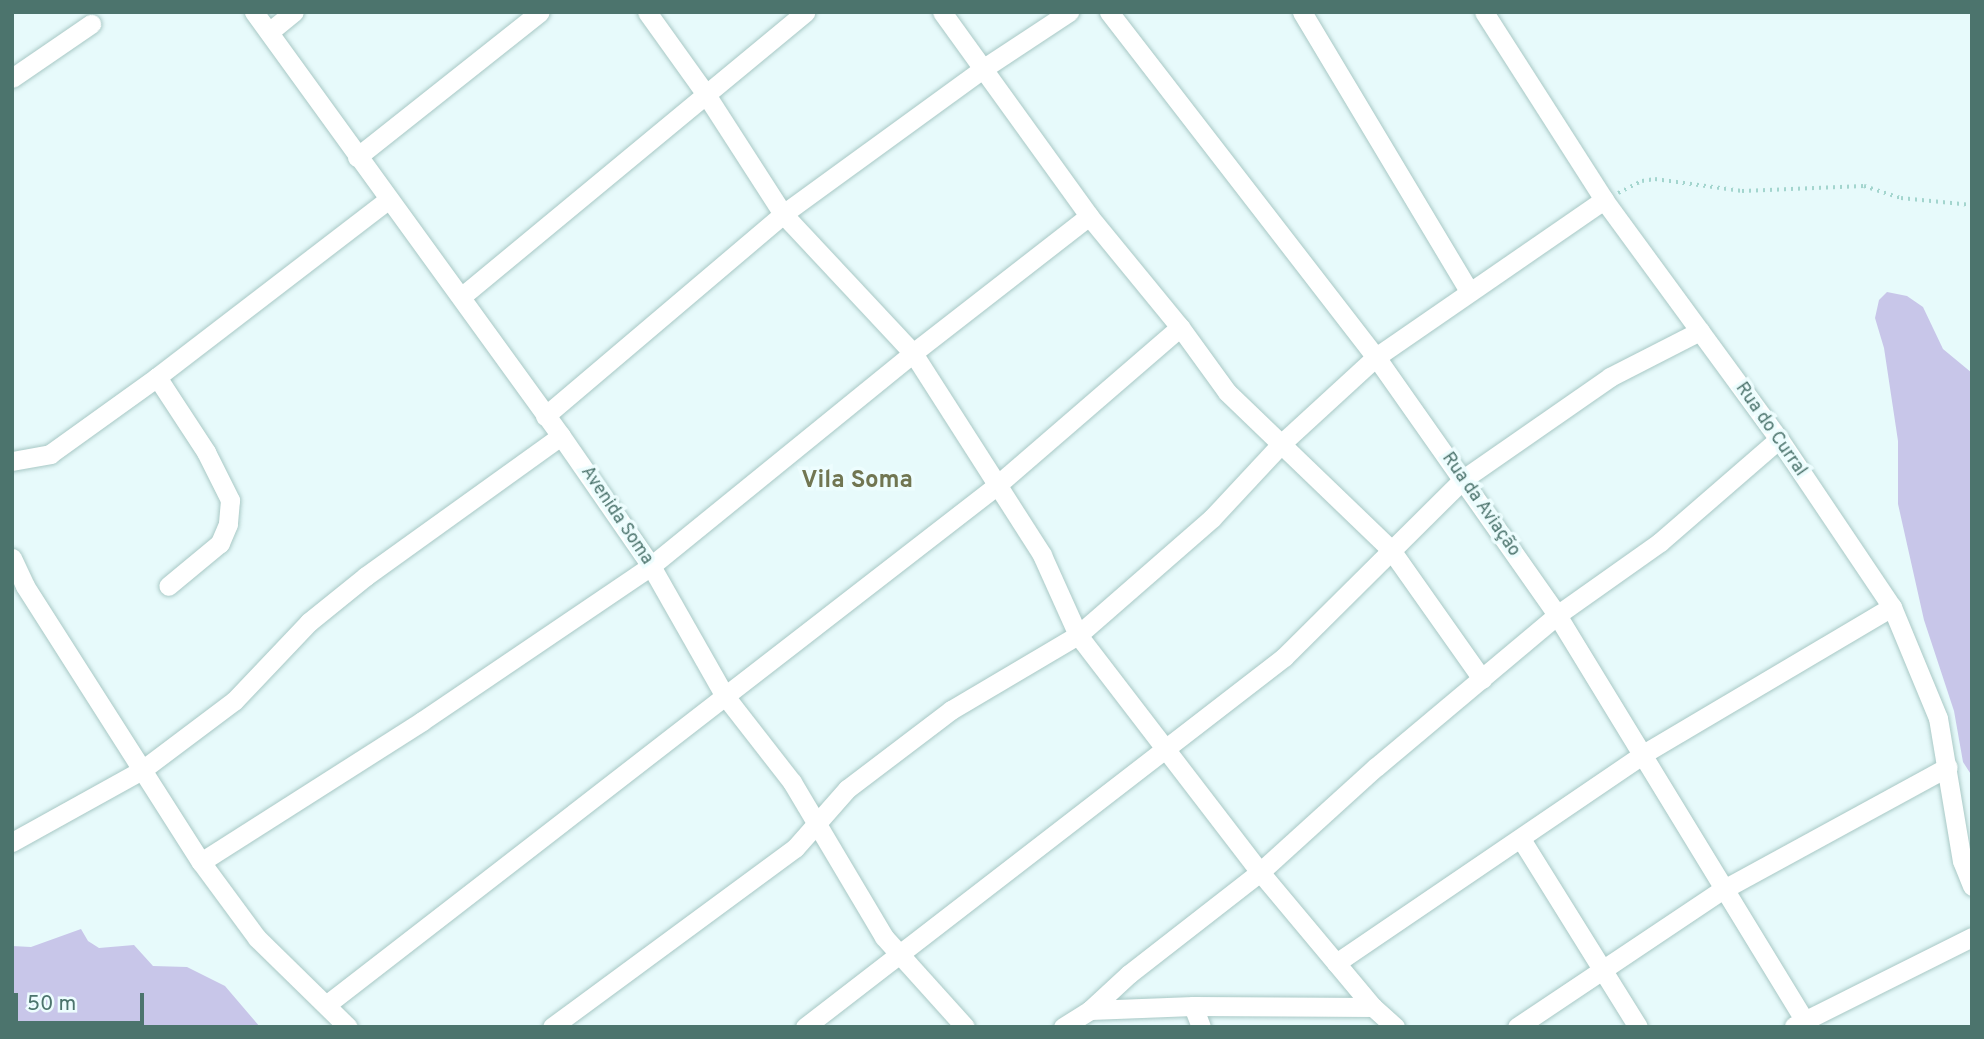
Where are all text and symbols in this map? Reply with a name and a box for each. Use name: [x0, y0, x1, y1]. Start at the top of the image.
street label: Rua do Curral: [1730, 379, 1810, 481]
street label: Rua da Aviação: [1436, 449, 1524, 561]
street label: Avenida Soma: [575, 463, 657, 569]
district label: Vila Soma: [801, 468, 913, 496]
scale bar: [18, 979, 147, 1023]
text: 50 m: [27, 991, 76, 1018]

